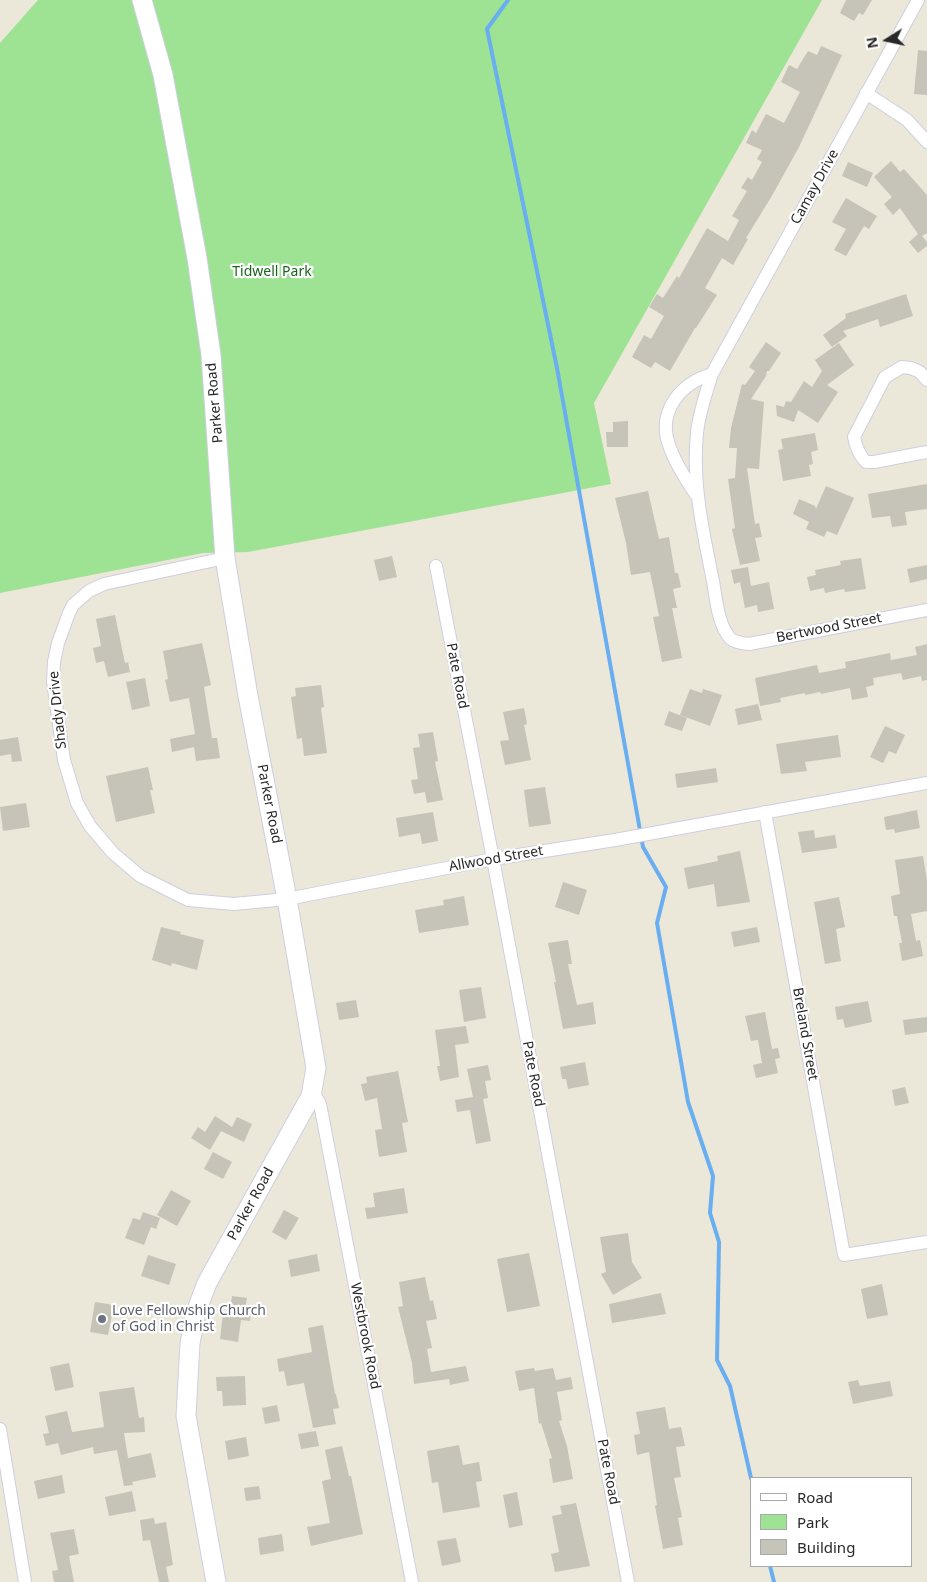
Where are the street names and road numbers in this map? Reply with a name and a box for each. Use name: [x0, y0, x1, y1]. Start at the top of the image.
street label: Camay Drive: [788, 147, 842, 227]
street label: Parker Road: [203, 362, 227, 444]
street label: Bertwood Street: [775, 610, 883, 646]
street label: Pate Road: [442, 642, 472, 710]
street label: Shady Drive: [46, 670, 70, 750]
street label: Parker Road: [253, 763, 285, 845]
street label: Allwood Street: [448, 842, 544, 876]
street label: Breland Street: [789, 986, 821, 1082]
street label: Pate Road: [518, 1040, 548, 1108]
street label: Parker Road: [224, 1165, 278, 1243]
street label: Westbrook Road: [346, 1281, 384, 1391]
street label: Pate Road: [593, 1438, 623, 1506]

